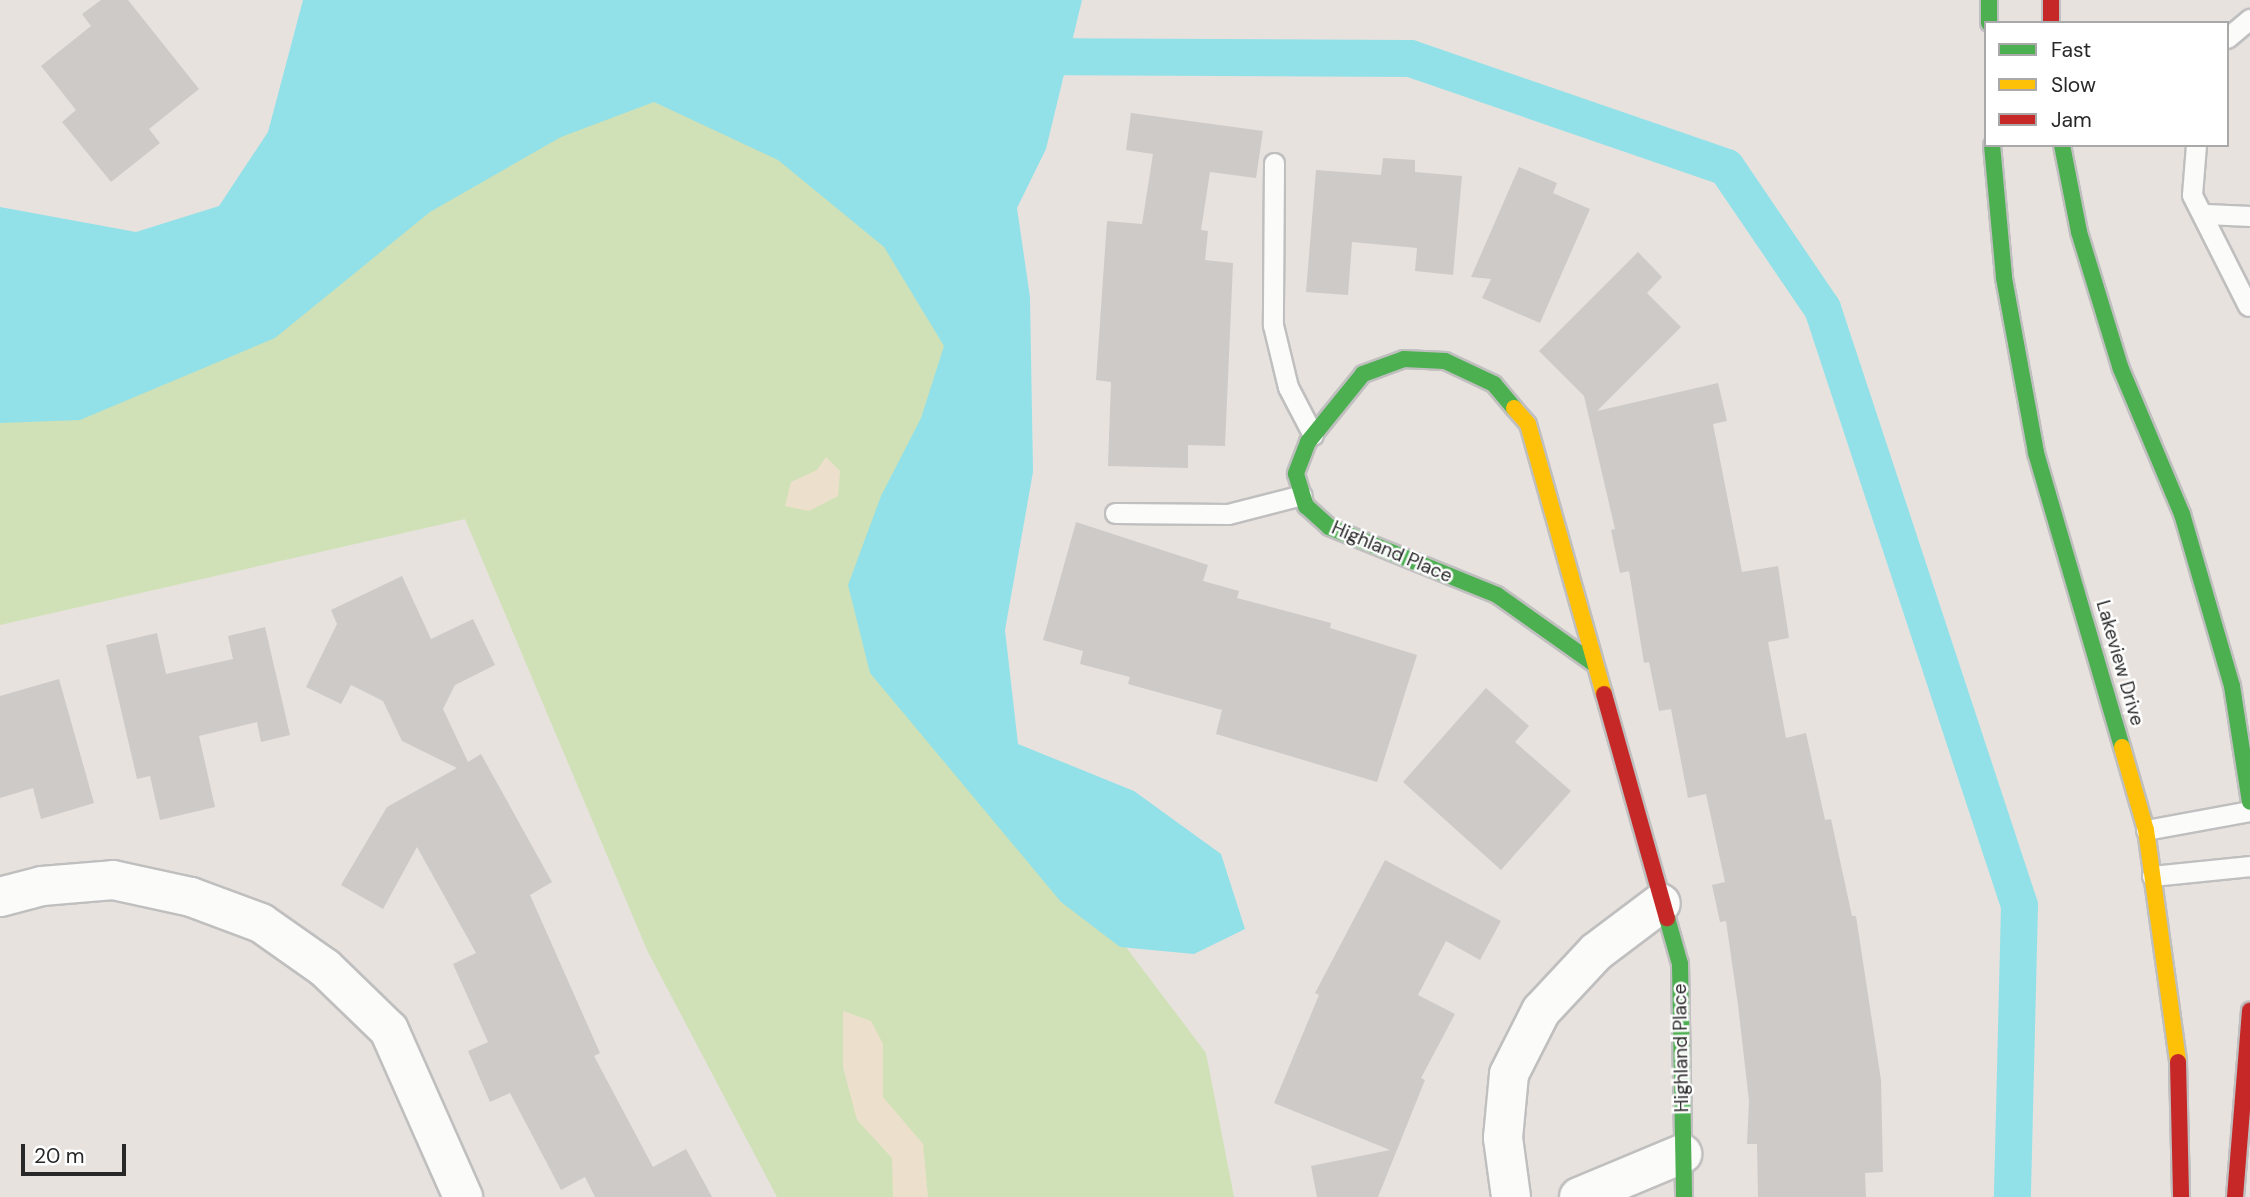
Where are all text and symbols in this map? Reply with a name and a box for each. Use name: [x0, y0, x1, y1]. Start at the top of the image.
legend: [1984, 21, 2229, 147]
text: Fast: [2051, 36, 2091, 64]
text: Slow: [2051, 71, 2096, 99]
text: Jam: [2051, 106, 2092, 134]
street label: Highland Place: [1328, 516, 1456, 588]
street label: Lakeview Drive: [2091, 598, 2149, 728]
street label: Highland Place: [1668, 983, 1694, 1113]
scale bar: [24, 1130, 130, 1174]
text: 20 m: [34, 1142, 85, 1170]

